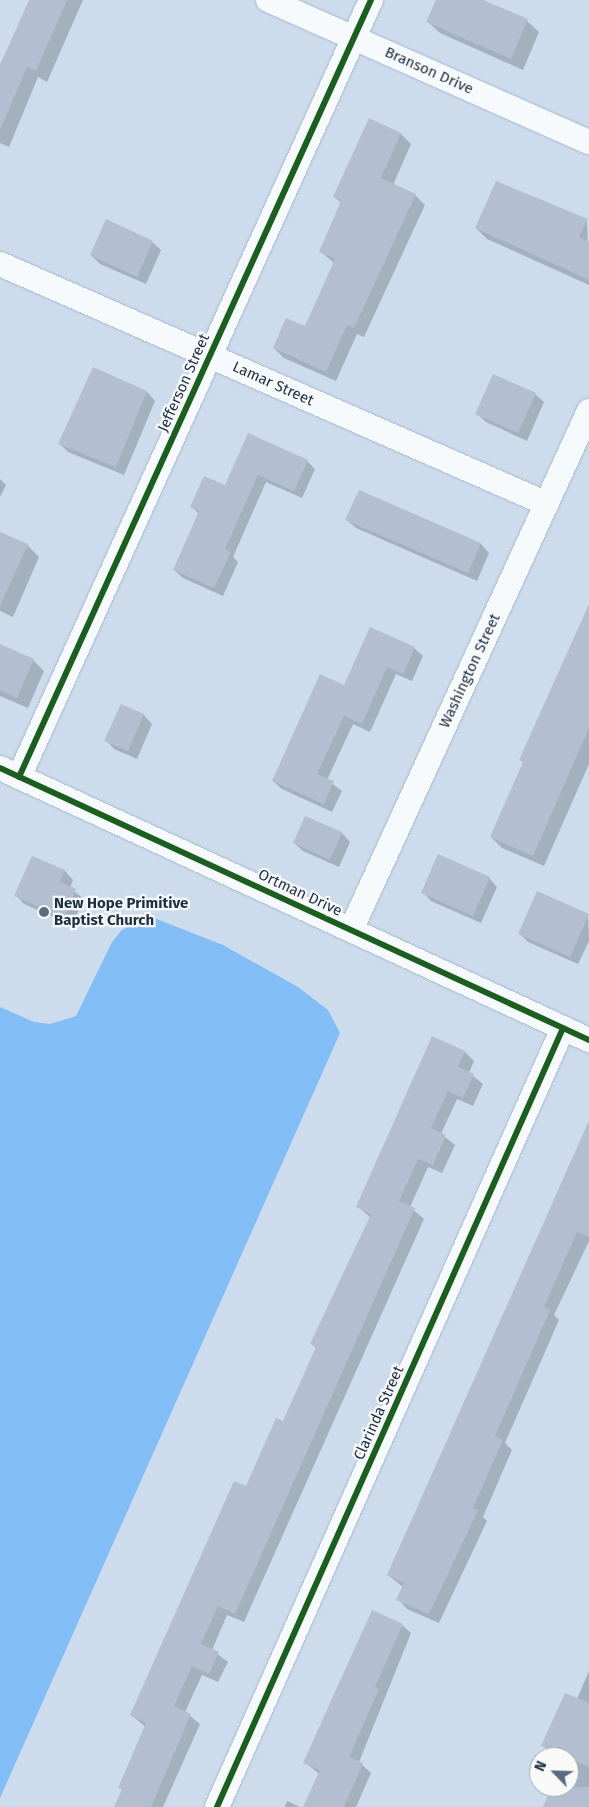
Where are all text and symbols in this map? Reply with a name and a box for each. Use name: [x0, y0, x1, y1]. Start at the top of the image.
street label: Branson Drive: [382, 43, 476, 99]
street label: Jefferson Street: [154, 331, 214, 435]
street label: Lamar Street: [230, 358, 316, 410]
street label: Washington Street: [436, 611, 504, 731]
street label: Ortman Drive: [255, 866, 345, 920]
place label: New Hope Primitive Baptist Church: [54, 894, 188, 929]
marker: New Hope Primitive Baptist Church: [38, 906, 50, 918]
street label: Clarinda Street: [350, 1363, 408, 1463]
north arrow: [529, 1747, 579, 1797]
text: N: [531, 1758, 550, 1774]

